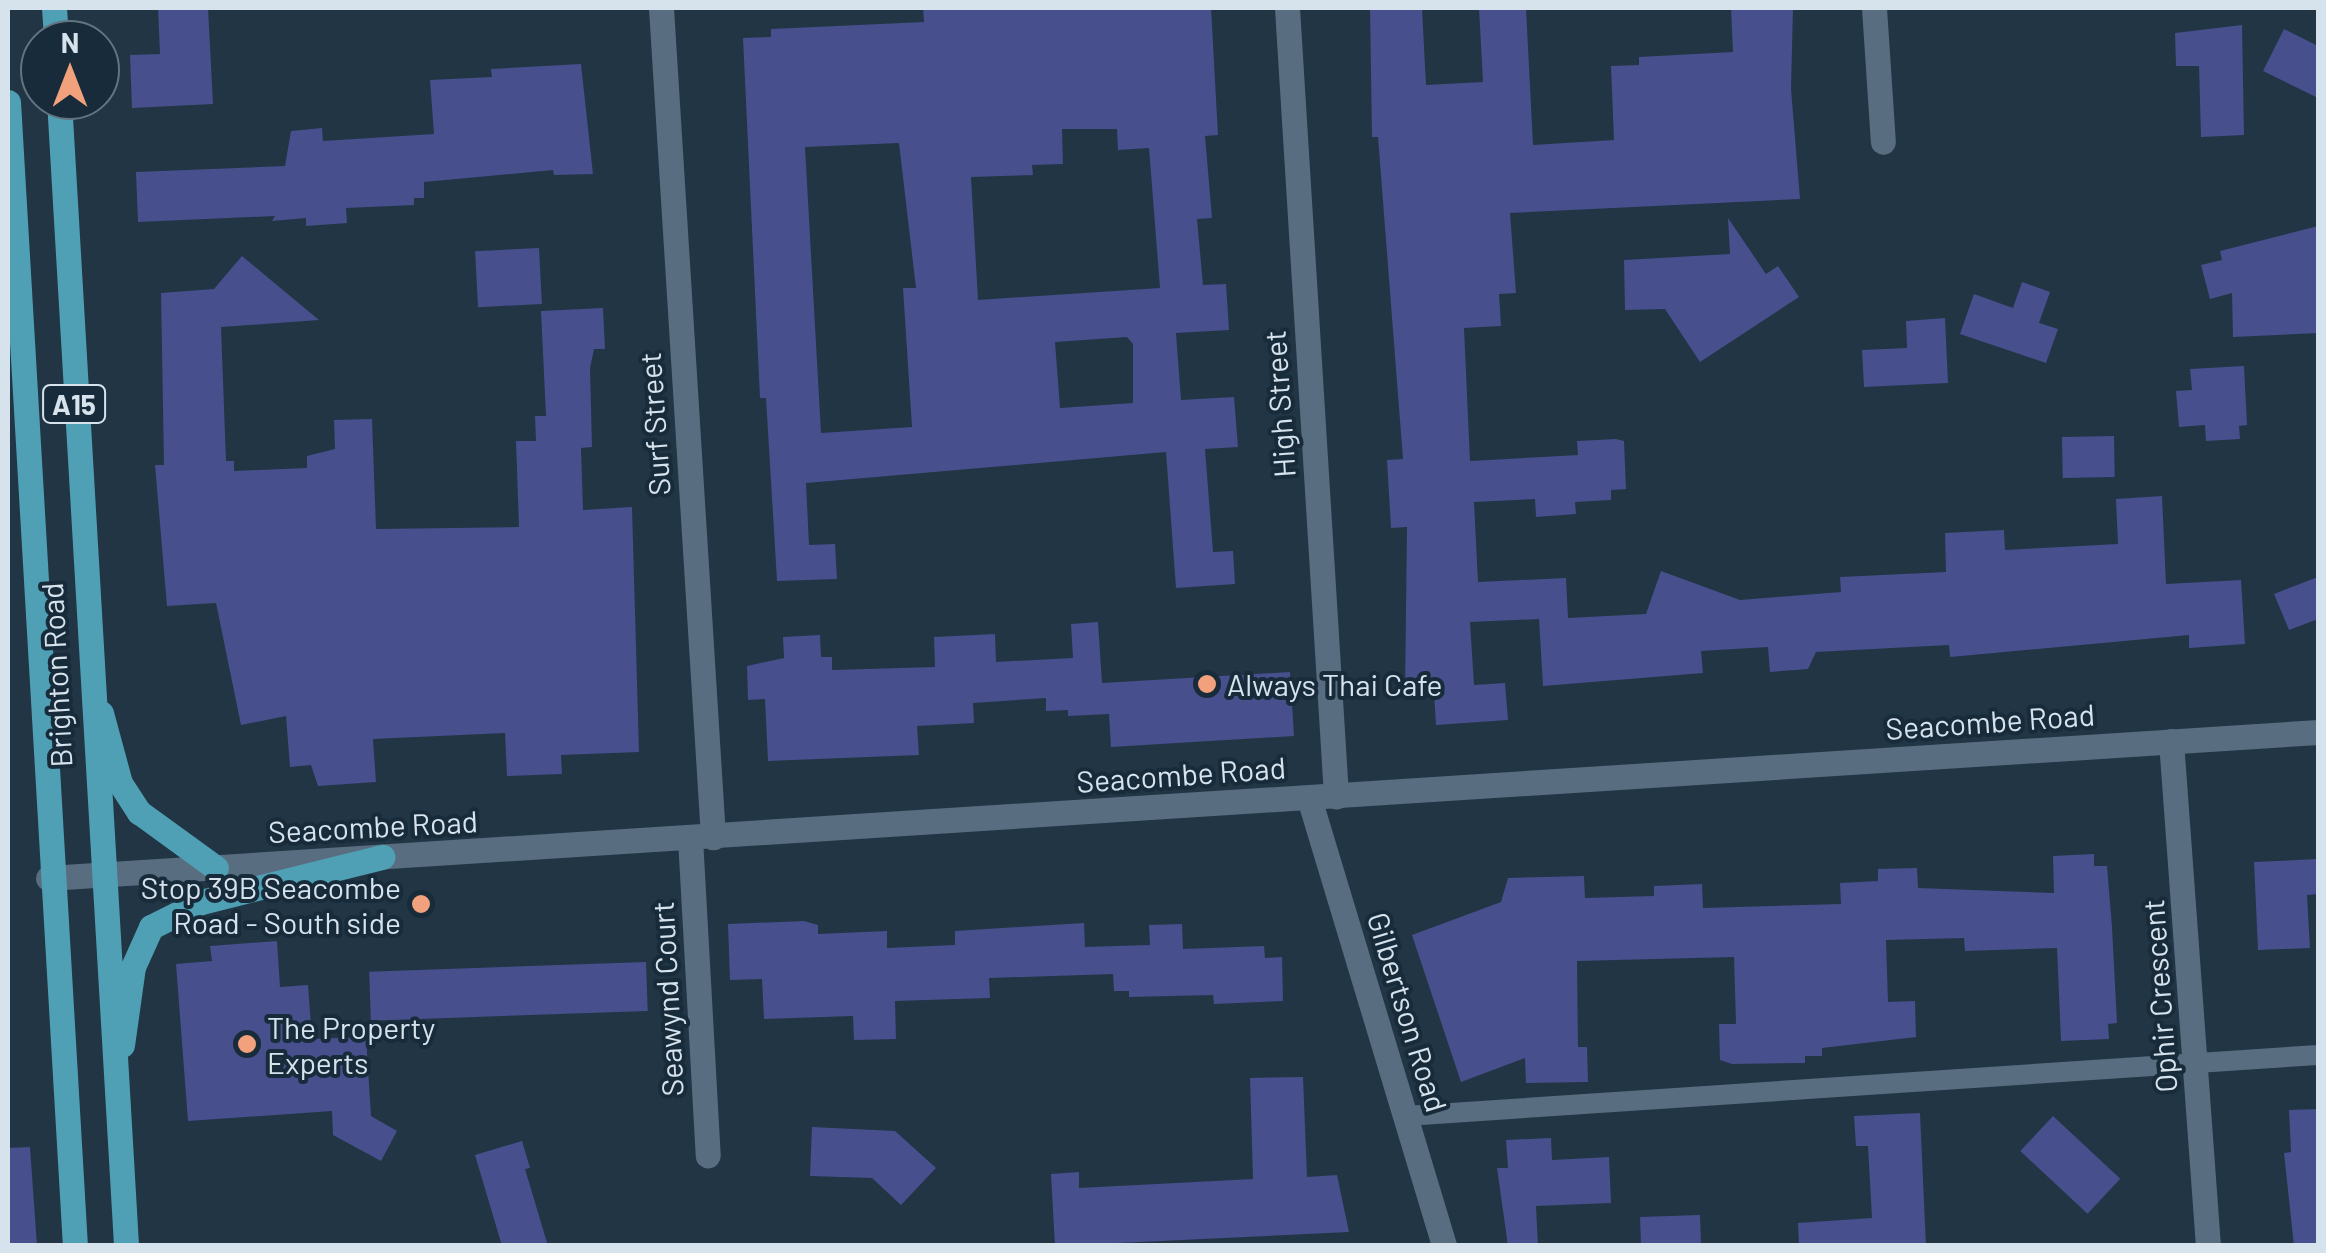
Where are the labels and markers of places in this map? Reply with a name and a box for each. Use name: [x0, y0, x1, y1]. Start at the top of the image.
place label: Always Thai Cafe: [1227, 666, 1443, 702]
marker: Always Thai Cafe: [1196, 673, 1218, 695]
place label: Stop 39B Seacombe Road - South side: [141, 869, 401, 940]
marker: Stop 39B Seacombe Road - South side: [410, 893, 432, 915]
place label: The Property Experts: [267, 1009, 435, 1080]
marker: The Property Experts: [236, 1033, 258, 1055]

